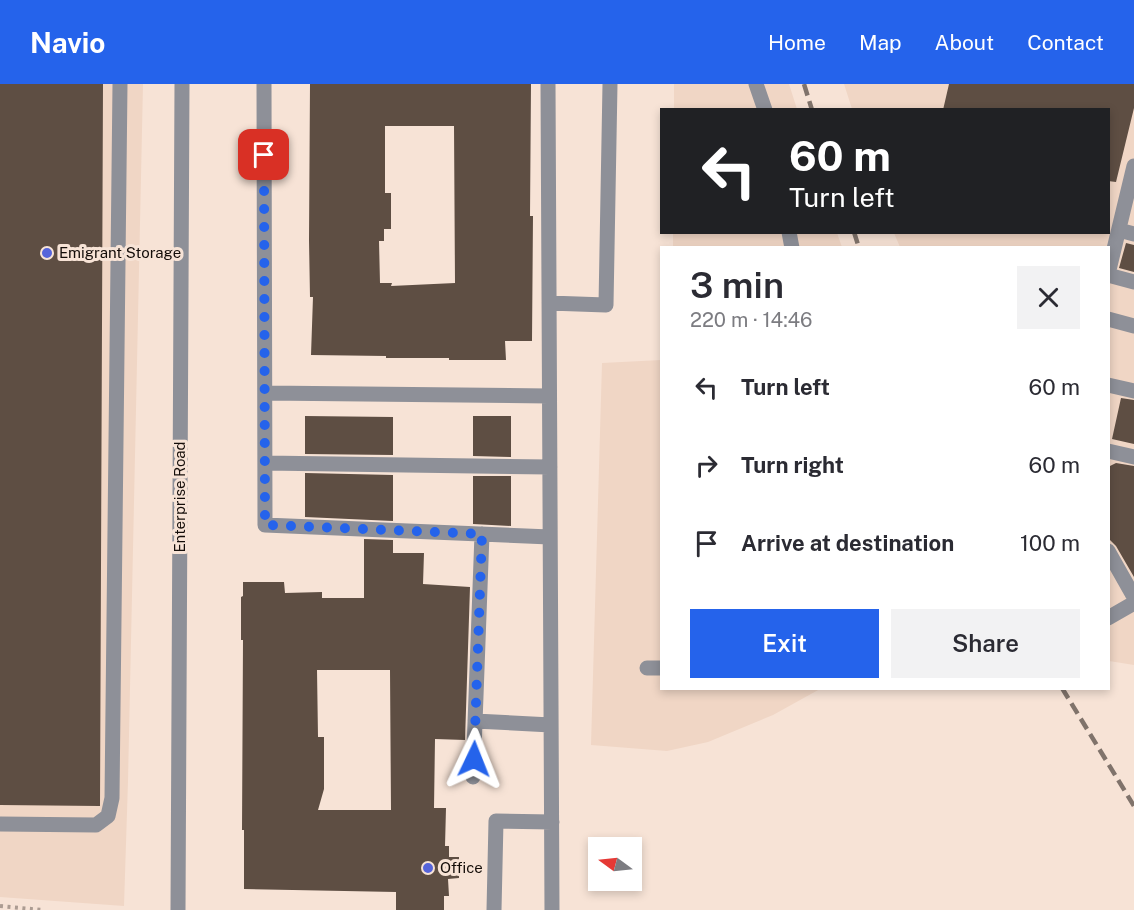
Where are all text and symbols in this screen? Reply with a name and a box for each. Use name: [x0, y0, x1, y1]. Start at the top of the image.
text: Navio: [30, 26, 105, 59]
text: Home: [768, 30, 826, 55]
text: Map: [859, 30, 902, 55]
text: About: [935, 30, 994, 55]
text: Contact: [1027, 30, 1104, 55]
pin: [238, 129, 289, 180]
text: 60 m: [789, 131, 891, 180]
icon: left: [690, 132, 768, 210]
icon: arrive: [247, 138, 280, 171]
text: Turn left: [789, 181, 895, 213]
place label: Emigrant Storage: [59, 244, 181, 261]
marker: Emigrant Storage: [40, 246, 54, 260]
text: 3 min: [690, 264, 784, 306]
button: close: [1017, 266, 1080, 329]
text: 220 m · 14:46: [690, 308, 813, 332]
icon: left: [690, 371, 723, 404]
text: Turn left: [741, 374, 830, 400]
text: 60 m: [1029, 374, 1080, 400]
street label: Enterprise Road: [171, 441, 188, 553]
icon: right: [690, 449, 723, 482]
text: Turn right: [741, 452, 844, 478]
text: 60 m: [1029, 452, 1080, 478]
icon: arrive: [690, 527, 723, 560]
text: Arrive at destination: [741, 530, 954, 556]
text: 100 m: [1020, 530, 1080, 556]
button: Exit: [690, 609, 879, 678]
button: Share: [891, 609, 1080, 678]
position arrow: [442, 727, 506, 791]
north arrow: [588, 837, 642, 891]
map controls: [588, 837, 642, 891]
place label: Office: [440, 859, 483, 876]
marker: Office: [421, 861, 435, 875]

